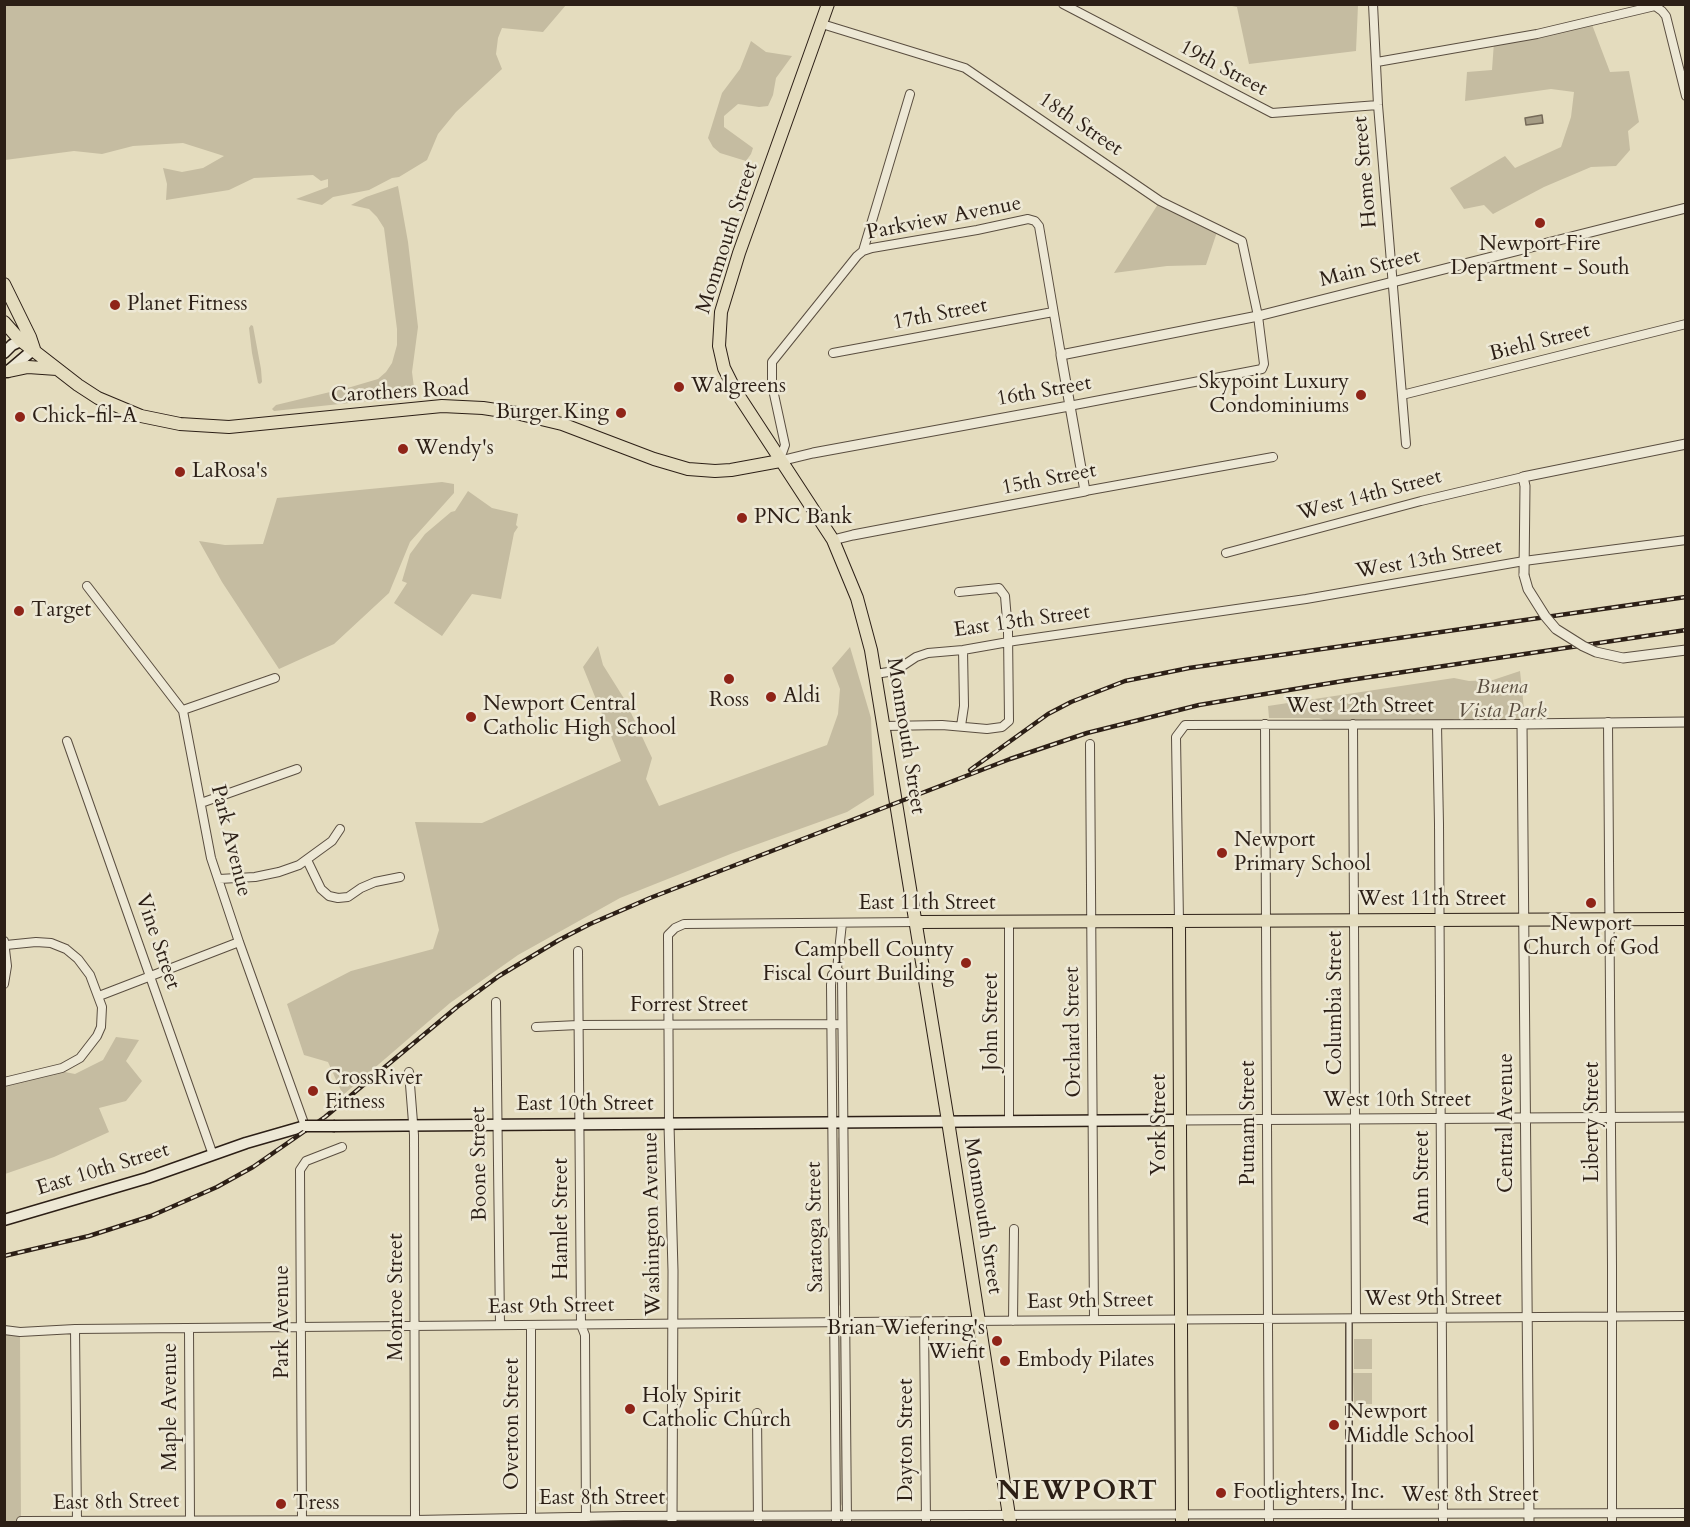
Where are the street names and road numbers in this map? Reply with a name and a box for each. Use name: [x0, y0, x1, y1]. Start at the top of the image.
street label: 19th Street: [1175, 35, 1271, 103]
street label: 18th Street: [1033, 88, 1127, 162]
street label: Home Street: [1349, 115, 1383, 229]
street label: Monmouth Street: [692, 159, 764, 317]
street label: Parkview Avenue: [865, 192, 1023, 246]
street label: Main Street: [1317, 244, 1423, 294]
street label: 17th Street: [891, 293, 989, 337]
street label: Biehl Street: [1487, 318, 1593, 368]
street label: 16th Street: [995, 371, 1093, 413]
street label: Carothers Road: [330, 377, 470, 409]
street label: 15th Street: [1000, 458, 1098, 502]
street label: West 14th Street: [1295, 465, 1445, 527]
street label: West 13th Street: [1354, 535, 1504, 585]
street label: East 13th Street: [952, 600, 1092, 644]
street label: Monmouth Street: [880, 656, 930, 816]
street label: West 12th Street: [1286, 694, 1434, 720]
street label: Park Avenue: [204, 783, 256, 899]
street label: West 11th Street: [1358, 887, 1506, 913]
street label: Vine Street: [129, 891, 185, 993]
street label: East 11th Street: [858, 891, 996, 917]
street label: Columbia Street: [1323, 931, 1349, 1075]
street label: Orchard Street: [1060, 966, 1088, 1098]
street label: John Street: [979, 973, 1005, 1071]
street label: Forrest Street: [630, 993, 748, 1019]
street label: Central Avenue: [1494, 1053, 1520, 1193]
street label: Putnam Street: [1236, 1060, 1262, 1186]
street label: Liberty Street: [1580, 1062, 1606, 1182]
street label: York Street: [1147, 1074, 1173, 1176]
street label: West 10th Street: [1323, 1088, 1471, 1114]
street label: East 10th Street: [516, 1092, 654, 1118]
street label: Boone Street: [466, 1106, 494, 1222]
street label: Ann Street: [1410, 1131, 1436, 1225]
street label: Washington Avenue: [639, 1132, 667, 1316]
street label: Monmouth Street: [957, 1136, 1007, 1296]
street label: East 10th Street: [34, 1138, 172, 1202]
street label: Hamlet Street: [549, 1158, 575, 1280]
street label: Saratoga Street: [802, 1161, 830, 1293]
street label: Monroe Street: [384, 1233, 410, 1361]
street label: Park Avenue: [270, 1265, 296, 1379]
street label: West 9th Street: [1364, 1287, 1502, 1313]
street label: East 9th Street: [1027, 1288, 1153, 1316]
street label: East 9th Street: [488, 1293, 614, 1321]
street label: Maple Avenue: [158, 1343, 184, 1471]
street label: Overton Street: [500, 1358, 526, 1490]
street label: Dayton Street: [894, 1378, 920, 1502]
street label: West 8th Street: [1401, 1483, 1539, 1509]
street label: East 8th Street: [539, 1486, 665, 1512]
street label: East 8th Street: [53, 1489, 179, 1517]

